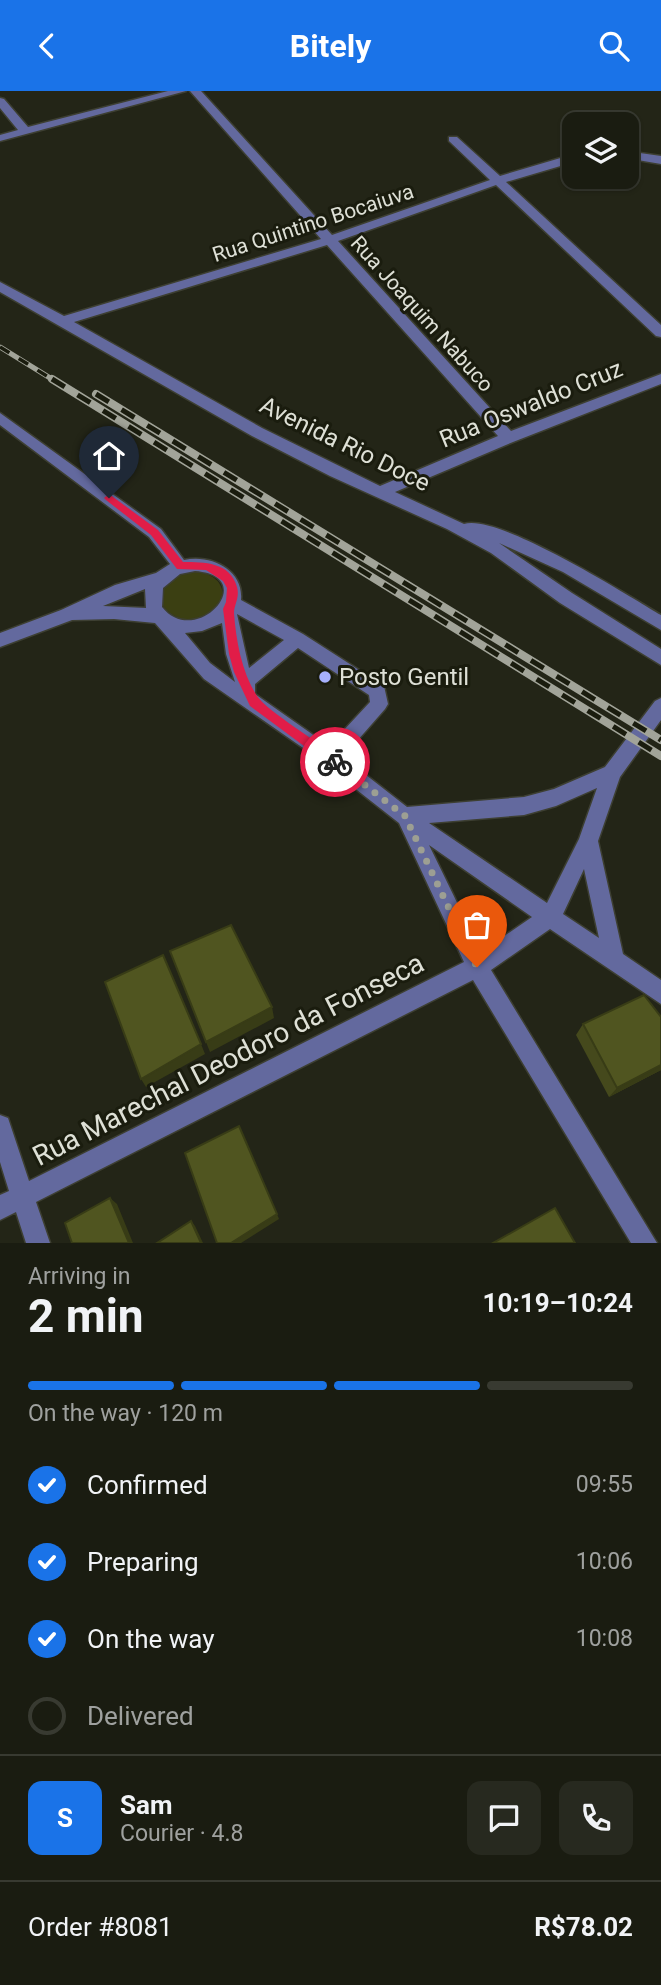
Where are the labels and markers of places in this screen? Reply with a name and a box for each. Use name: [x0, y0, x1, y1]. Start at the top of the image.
pin: [79, 426, 139, 498]
place label: Posto Gentil: [339, 663, 469, 691]
marker: Posto Gentil: [317, 669, 333, 685]
pin: [447, 895, 507, 967]

